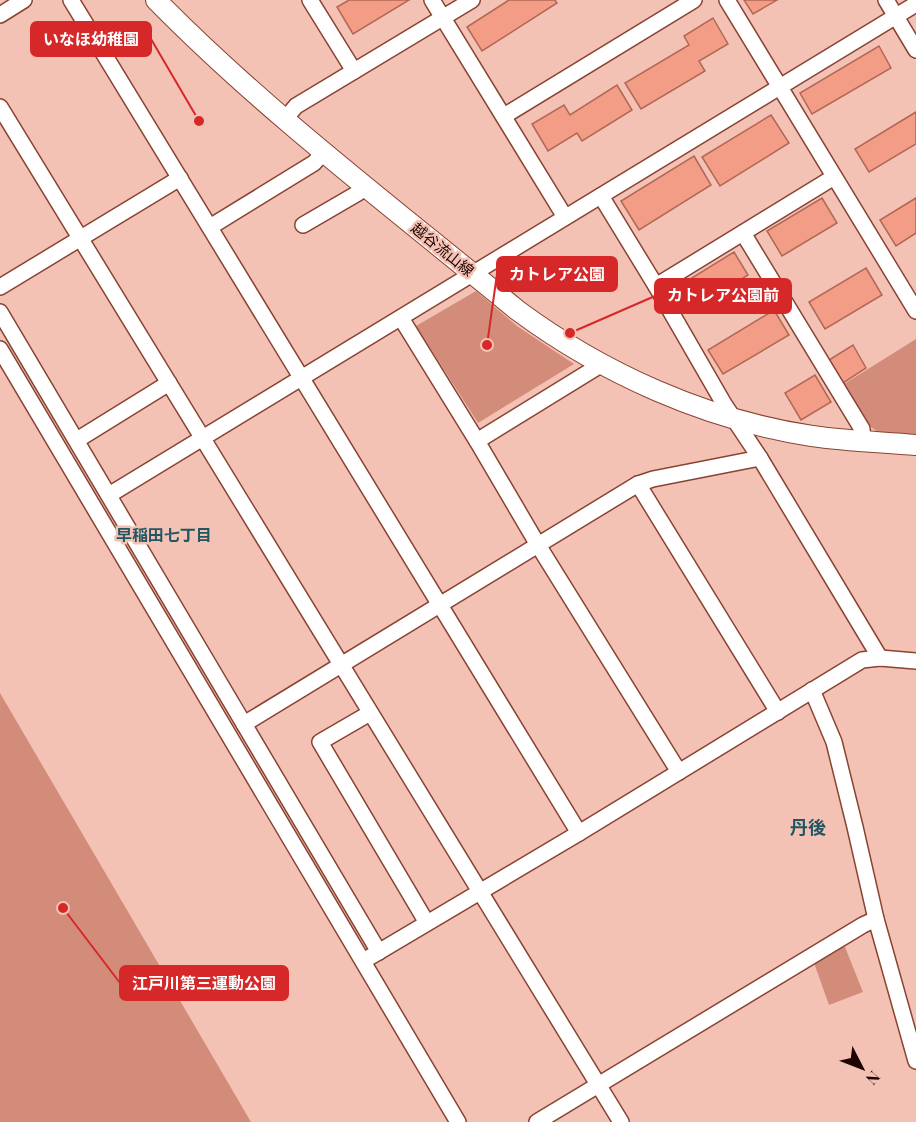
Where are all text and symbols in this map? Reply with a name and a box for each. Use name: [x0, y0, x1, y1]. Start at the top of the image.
callout: いなほ幼稚園: [31, 22, 151, 56]
text: いなほ幼稚園: [43, 28, 139, 49]
street label: 越谷流山線: [407, 217, 478, 280]
callout: カトレア公園: [497, 257, 617, 291]
text: カトレア公園: [509, 263, 605, 284]
callout: カトレア公園前: [655, 279, 791, 313]
text: カトレア公園前: [667, 284, 779, 305]
district label: 早稲田七丁目: [116, 524, 212, 545]
district label: 丹後: [790, 815, 826, 839]
callout: 江戸川第三運動公園: [120, 966, 288, 1000]
text: 江戸川第三運動公園: [132, 972, 276, 993]
north arrow: [832, 1038, 892, 1098]
text: N: [862, 1067, 885, 1090]

